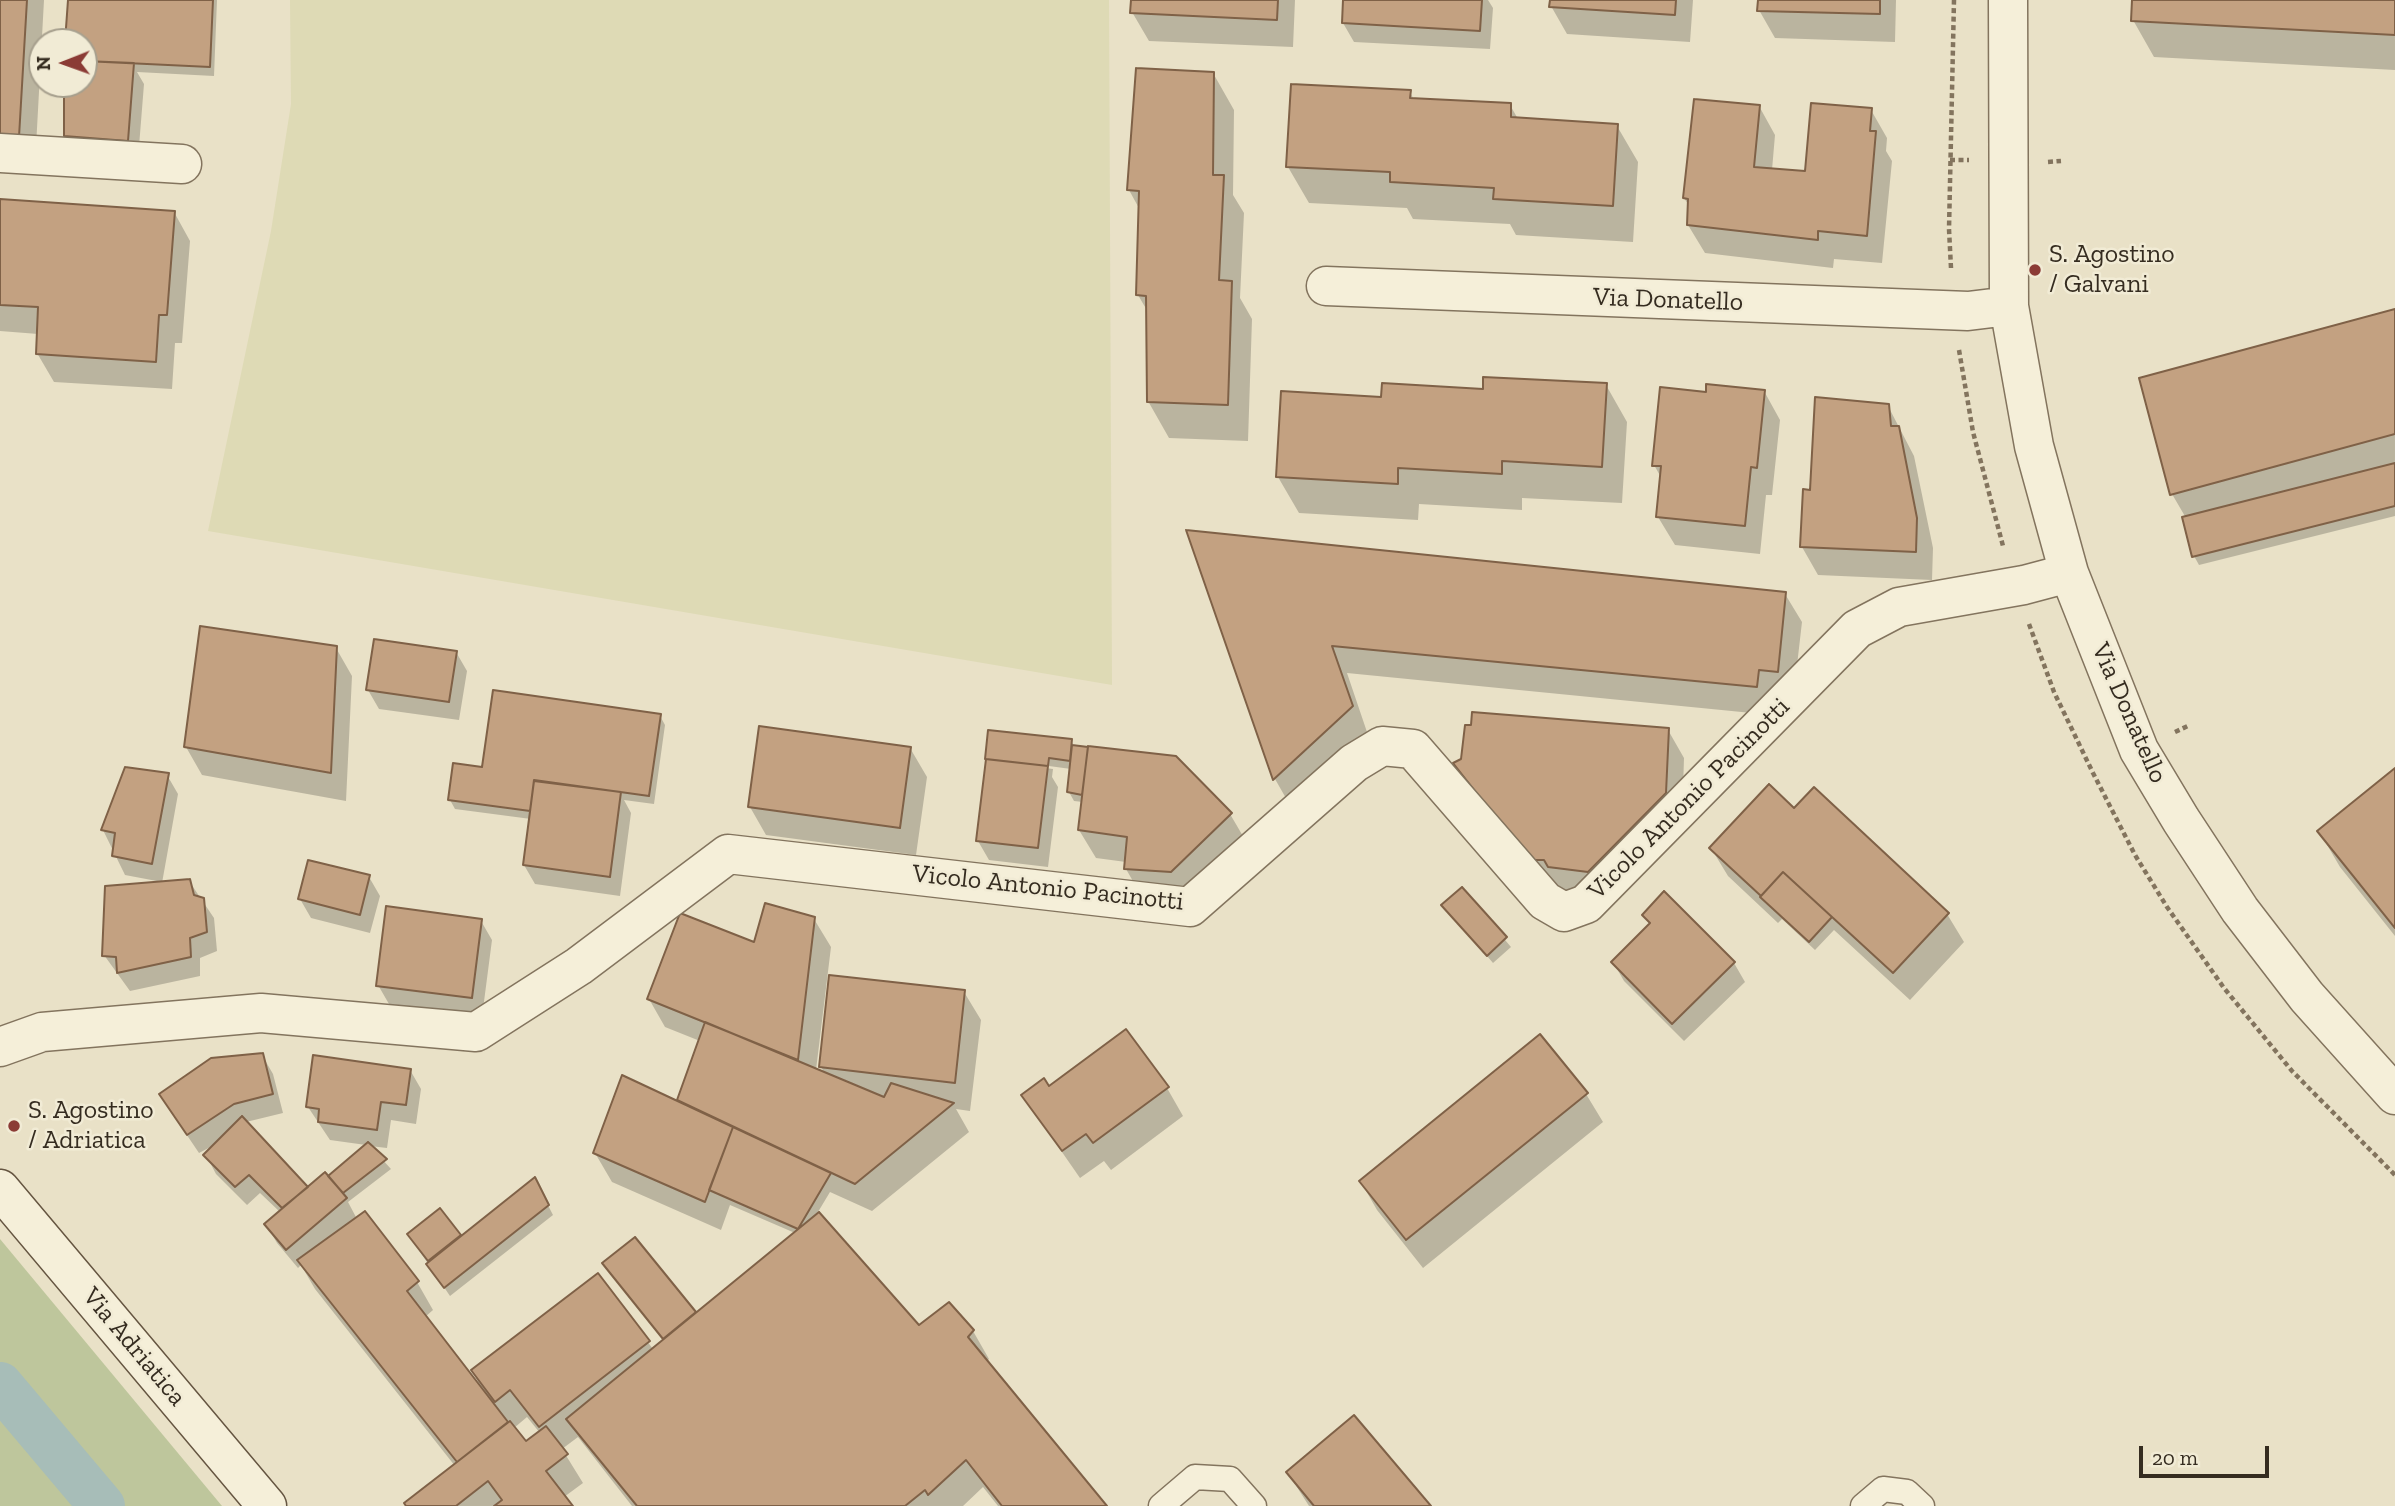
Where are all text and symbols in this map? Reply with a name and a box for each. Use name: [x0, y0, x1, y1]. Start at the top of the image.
north arrow: [28, 28, 98, 98]
text: N: [32, 56, 55, 71]
place label: S. Agostino / Galvani: [2049, 239, 2175, 300]
marker: S. Agostino / Galvani: [2027, 262, 2043, 278]
street label: Via Donatello: [1592, 282, 1744, 318]
street label: Via Donatello: [2084, 638, 2174, 788]
street label: Vicolo Antonio Pacinotti: [1582, 692, 1796, 906]
street label: Vicolo Antonio Pacinotti: [911, 858, 1185, 918]
place label: S. Agostino / Adriatica: [28, 1095, 154, 1156]
marker: S. Agostino / Adriatica: [6, 1118, 22, 1134]
street label: Via Adriatica: [75, 1281, 193, 1413]
scale bar: [2143, 1432, 2272, 1476]
text: 20 m: [2152, 1445, 2198, 1470]

